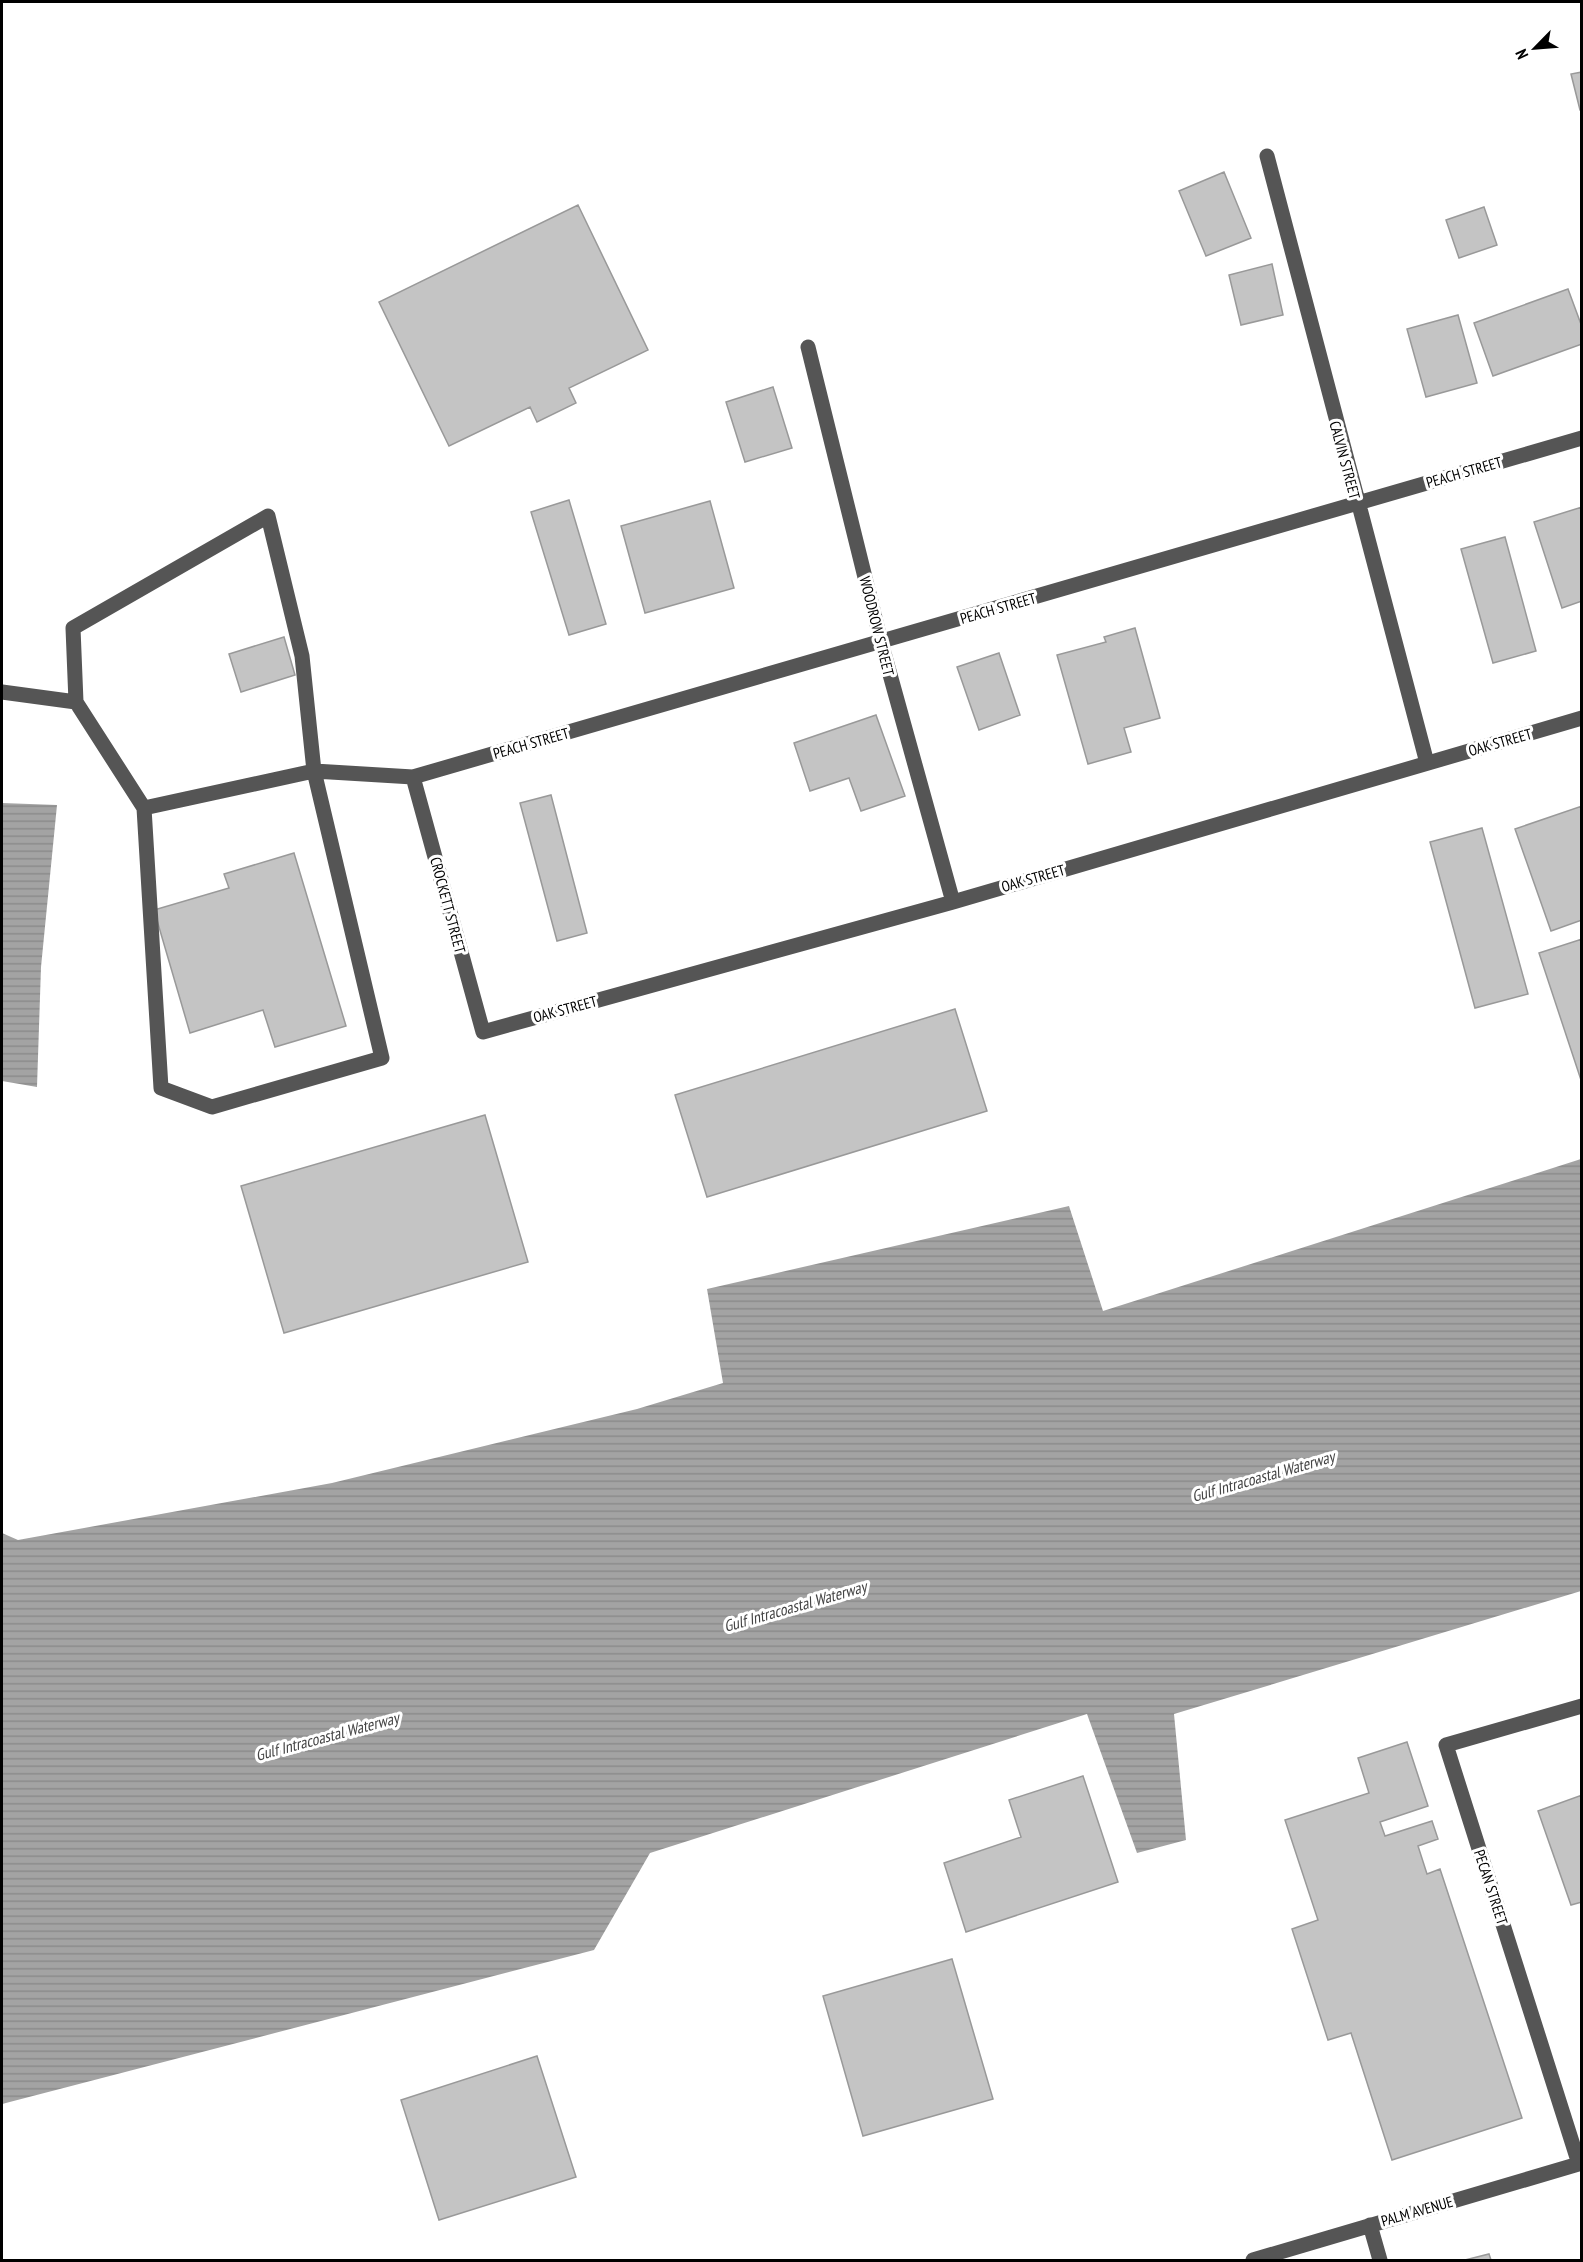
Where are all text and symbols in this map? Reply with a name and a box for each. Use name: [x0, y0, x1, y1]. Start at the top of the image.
north arrow: [1505, 18, 1565, 78]
text: N: [1511, 46, 1532, 62]
street label: CALVIN STREET: [1325, 419, 1365, 501]
street label: PEACH STREET: [1424, 452, 1504, 492]
street label: WOODROW STREET: [855, 574, 899, 678]
street label: PEACH STREET: [958, 588, 1038, 628]
street label: PEACH STREET: [491, 723, 571, 763]
street label: OAK STREET: [1466, 724, 1534, 760]
street label: CROCKETT STREET: [426, 855, 470, 956]
street label: OAK STREET: [999, 860, 1067, 896]
street label: OAK STREET: [531, 991, 599, 1027]
water label: Gulf Intracoastal Waterway: [1189, 1446, 1339, 1506]
water label: Gulf Intracoastal Waterway: [721, 1576, 871, 1636]
water label: Gulf Intracoastal Waterway: [253, 1707, 403, 1765]
street label: PECAN STREET: [1470, 1847, 1512, 1927]
street label: PALM AVENUE: [1379, 2192, 1455, 2230]

